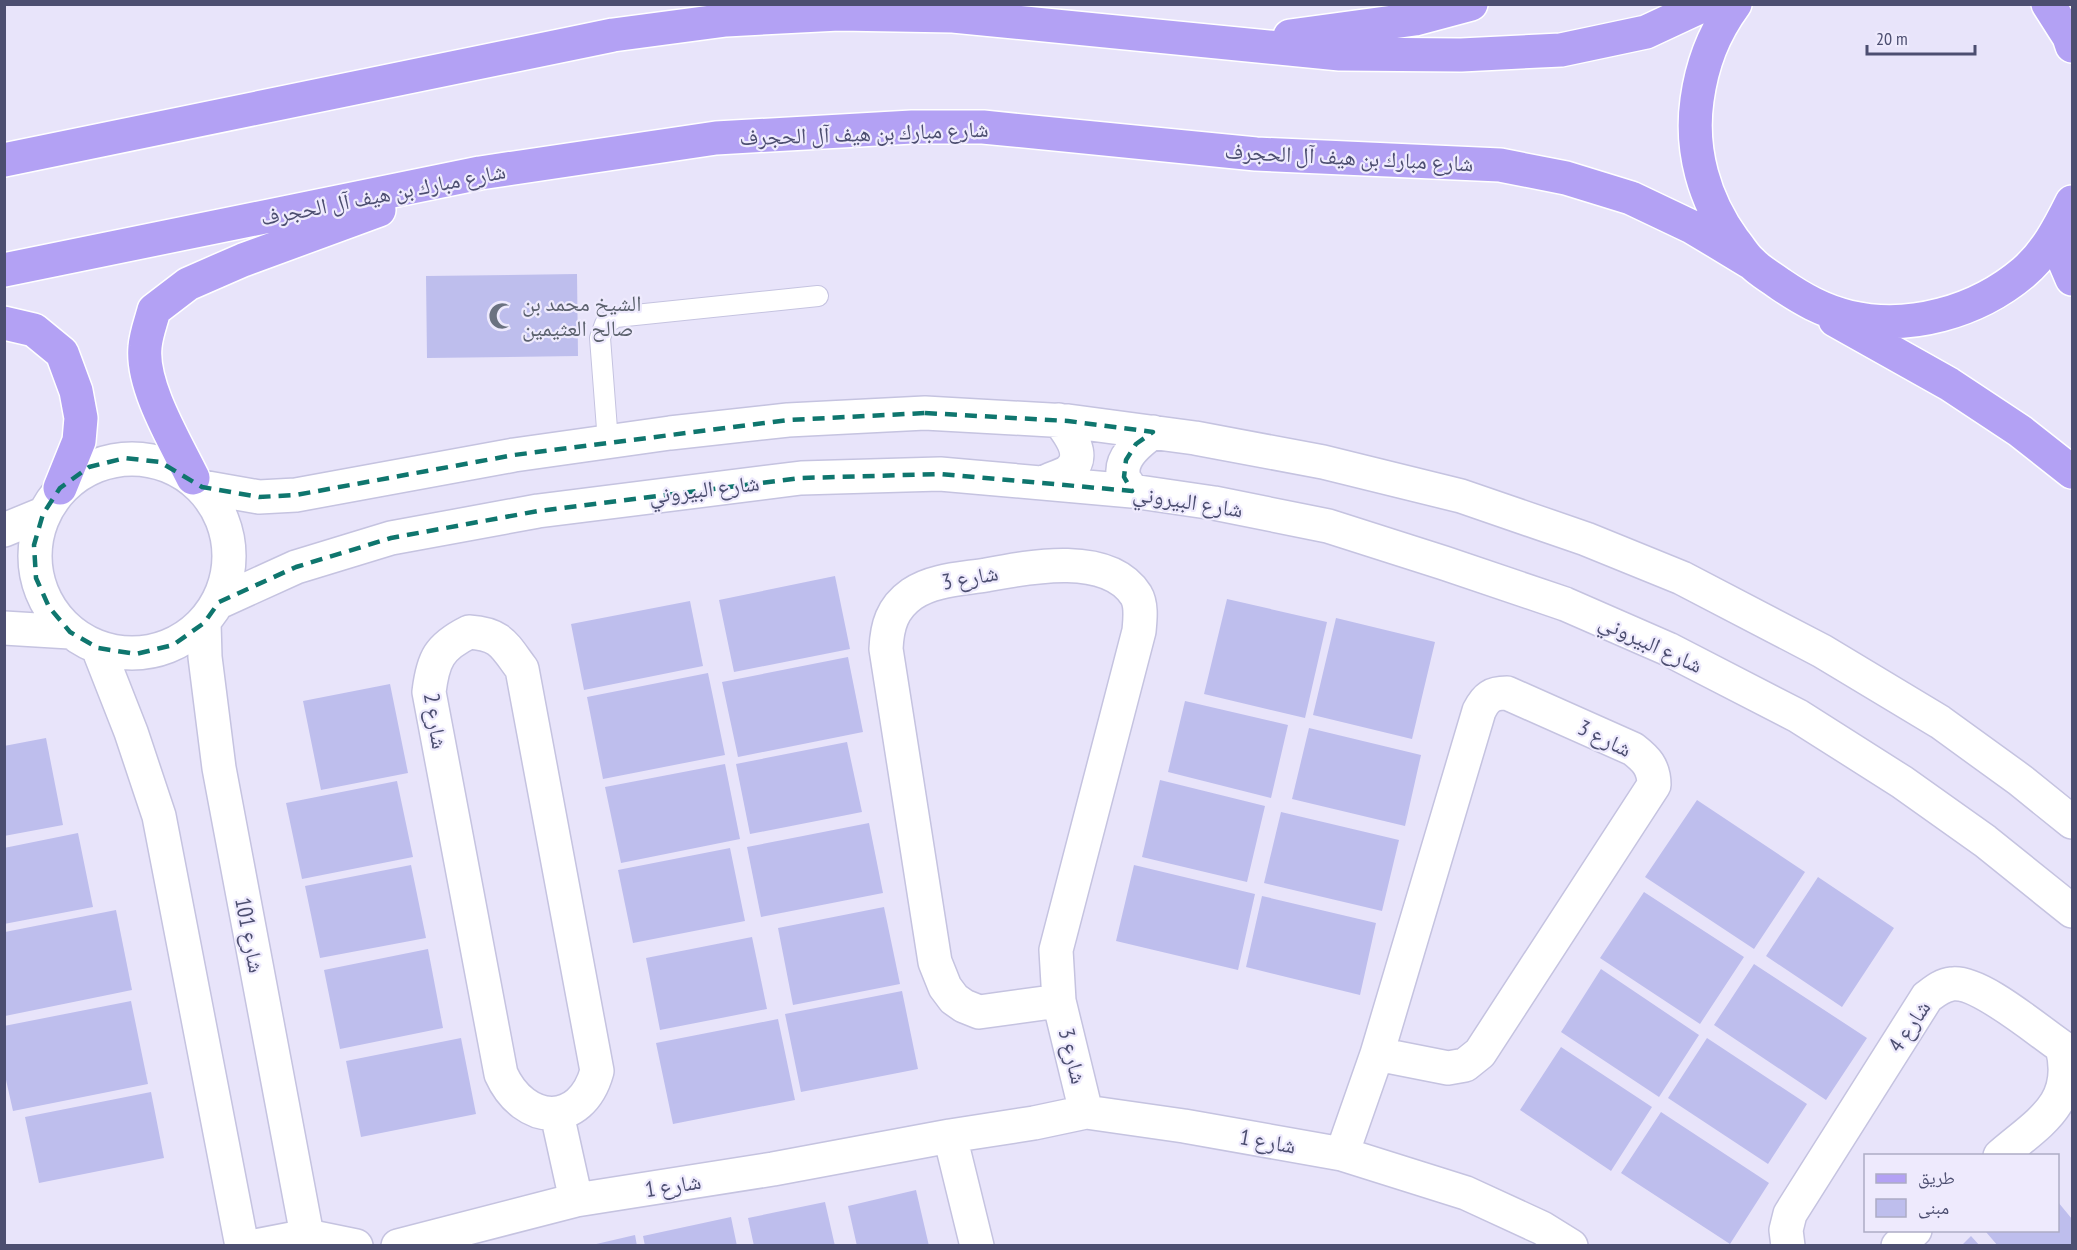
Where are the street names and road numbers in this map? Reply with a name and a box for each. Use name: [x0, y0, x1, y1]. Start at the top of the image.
street label: شارع مبارك بن هيف آل الحجرف: [739, 115, 989, 151]
street label: شارع مبارك بن هيف آل الحجرف: [1224, 137, 1474, 177]
street label: شارع مبارك بن هيف آل الحجرف: [258, 157, 508, 231]
street label: شارع البيروني: [647, 468, 761, 513]
street label: شارع البيروني: [1130, 478, 1245, 527]
street label: شارع 3: [940, 558, 1000, 596]
street label: شارع البيروني: [1593, 607, 1707, 682]
street label: شارع 2: [418, 691, 454, 751]
street label: شارع 3: [1574, 713, 1636, 763]
street label: شارع 101: [229, 895, 271, 975]
street label: شارع 4: [1882, 995, 1936, 1057]
street label: شارع 3: [1053, 1025, 1093, 1087]
street label: شارع 1: [1238, 1122, 1298, 1160]
street label: شارع 1: [643, 1167, 703, 1203]

